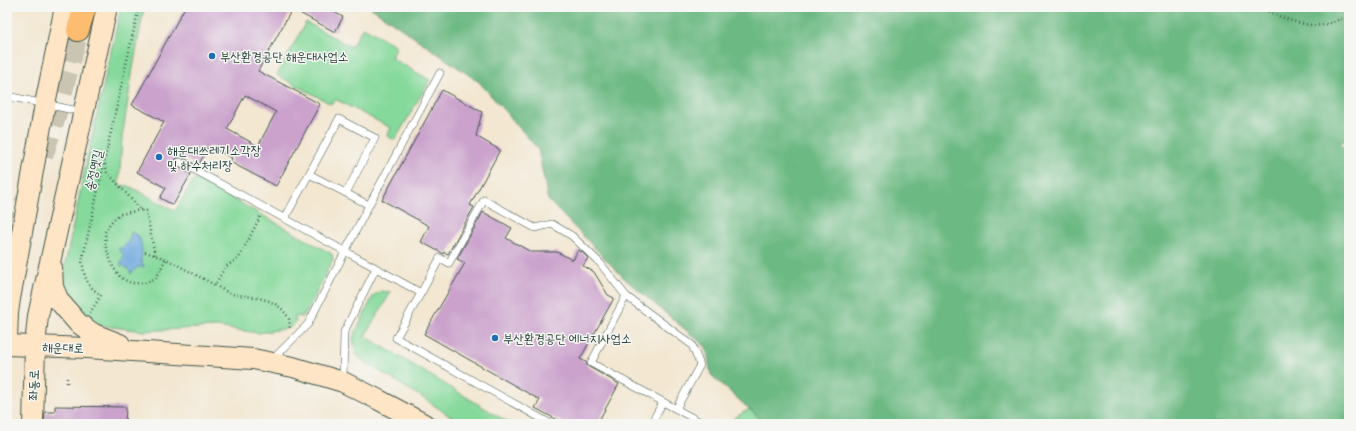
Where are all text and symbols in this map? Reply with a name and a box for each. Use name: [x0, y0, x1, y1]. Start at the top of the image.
place label: 부산환경공단 해운대사업소: [220, 47, 349, 65]
marker: 부산환경공단 해운대사업소: [207, 51, 217, 61]
place label: 해운대쓰레기소각장 및 하수처리장: [167, 141, 261, 174]
street label: 송정옛길: [80, 148, 106, 192]
marker: 해운대쓰레기소각장 및 하수처리장: [154, 152, 164, 162]
place label: 부산환경공단 에너지사업소: [503, 329, 632, 347]
marker: 부산환경공단 에너지사업소: [490, 333, 500, 343]
street label: 해운대로: [42, 337, 84, 357]
street label: 좌동로: [23, 369, 43, 401]

